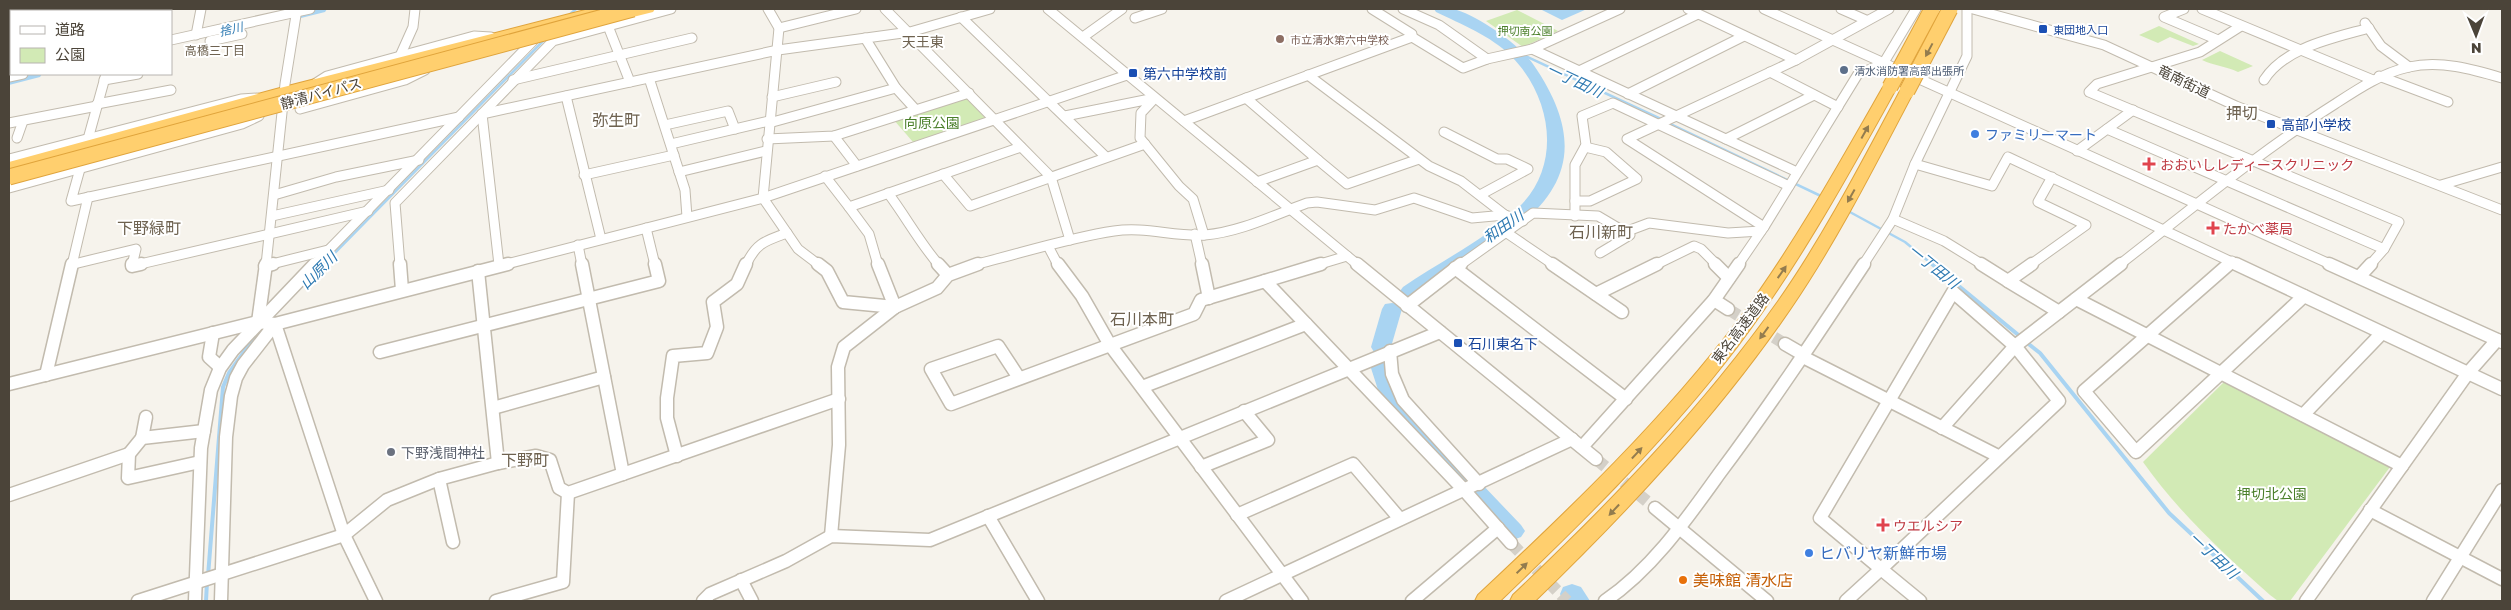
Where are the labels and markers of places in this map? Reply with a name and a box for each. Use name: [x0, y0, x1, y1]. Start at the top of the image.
marker: 東団地入口: [2037, 23, 2049, 35]
place label: 東団地入口: [2053, 23, 2108, 36]
marker: 市立清水第六中学校: [1274, 33, 1286, 45]
place label: 市立清水第六中学校: [1290, 33, 1389, 46]
marker: 清水消防署高部出張所: [1838, 64, 1850, 76]
place label: 清水消防署高部出張所: [1854, 64, 1965, 77]
place label: 第六中学校前: [1143, 65, 1227, 82]
marker: 第六中学校前: [1127, 67, 1139, 79]
place label: 高部小学校: [2281, 116, 2351, 133]
marker: 高部小学校: [2265, 118, 2277, 130]
place label: ファミリーマート: [1985, 126, 2097, 143]
marker: ファミリーマート: [1969, 128, 1981, 140]
place label: おおいしレディースクリニック: [2160, 156, 2354, 173]
marker: おおいしレディースクリニック: [2142, 157, 2156, 171]
place label: たかべ薬局: [2223, 220, 2293, 237]
marker: たかべ薬局: [2207, 222, 2219, 234]
place label: 石川東名下: [1468, 335, 1538, 352]
marker: 石川東名下: [1452, 337, 1464, 349]
place label: 下野浅間神社: [401, 444, 485, 461]
marker: 下野浅間神社: [385, 446, 397, 458]
place label: ウエルシア: [1893, 517, 1963, 534]
marker: ウエルシア: [1877, 519, 1889, 531]
place label: ヒバリヤ新鮮市場: [1819, 543, 1947, 563]
marker: ヒバリヤ新鮮市場: [1803, 547, 1815, 559]
place label: 美味館 清水店: [1693, 570, 1793, 590]
marker: 美味館 清水店: [1677, 574, 1689, 586]

